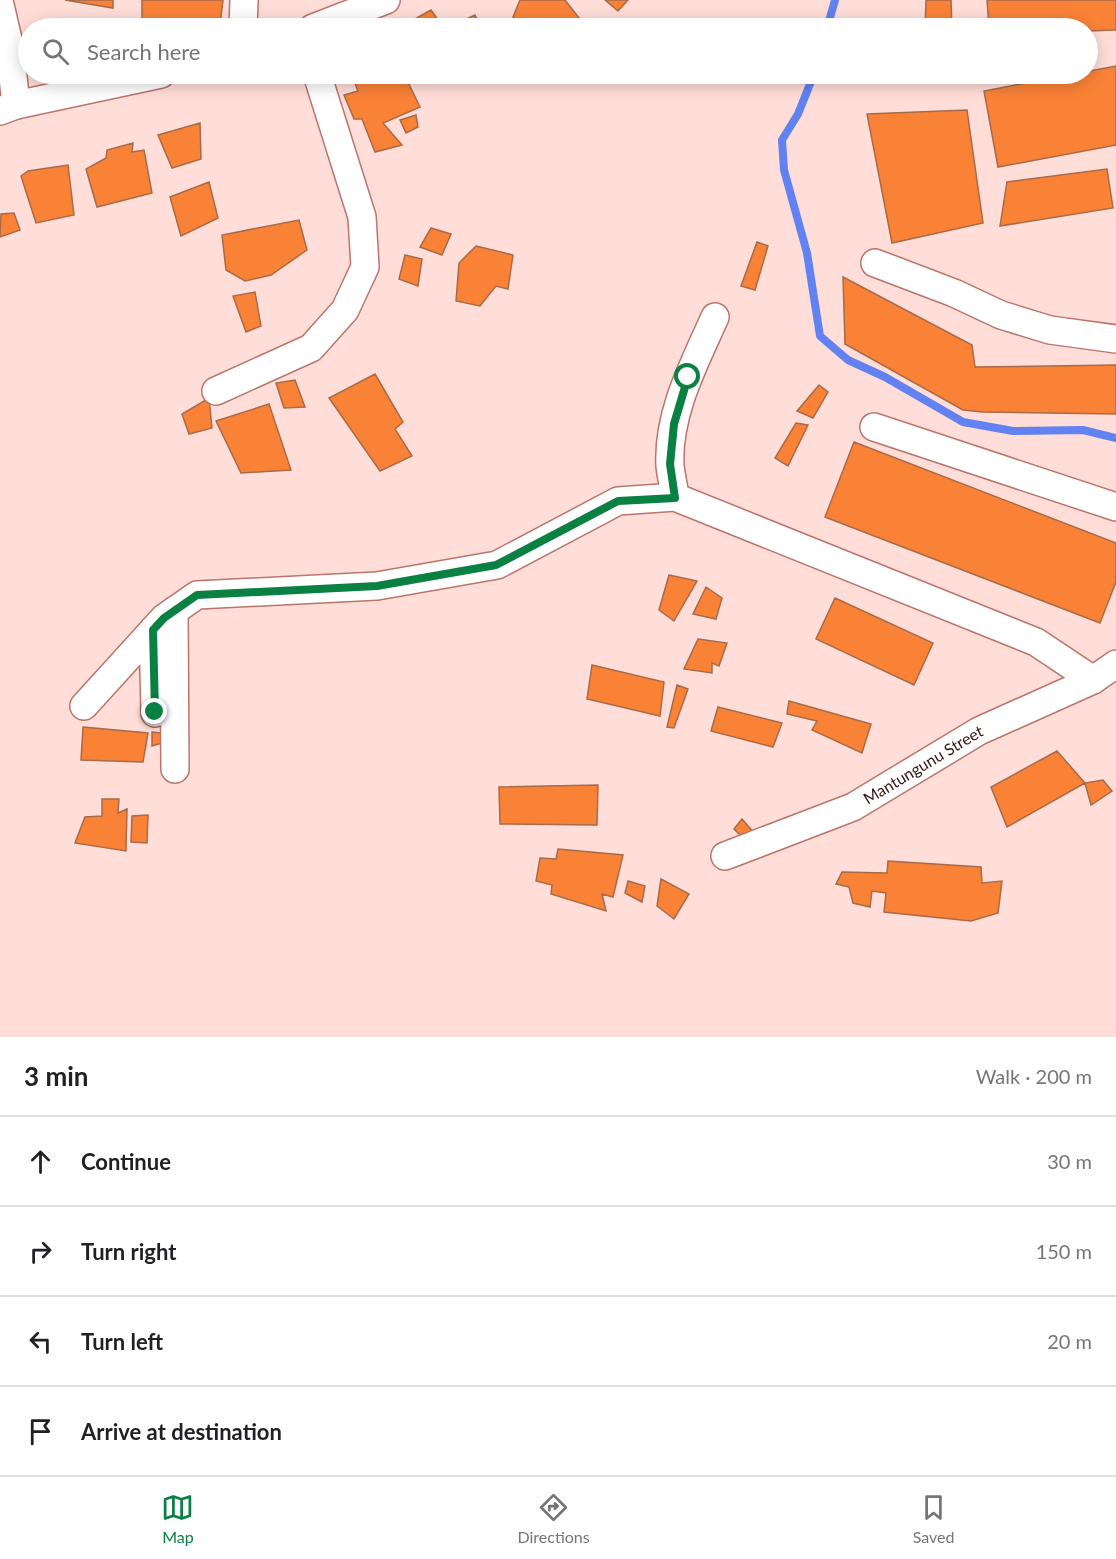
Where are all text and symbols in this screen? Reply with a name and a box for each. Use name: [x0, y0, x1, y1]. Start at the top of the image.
search box: [18, 18, 1098, 84]
icon: search: [39, 35, 72, 68]
text: Search here: [87, 38, 200, 65]
route start: [674, 363, 700, 389]
route end: [141, 698, 167, 724]
street label: Mantungunu Street: [860, 721, 986, 808]
text: 3 min: [24, 1060, 88, 1092]
text: Walk · 200 m: [976, 1064, 1092, 1088]
icon: ahead: [24, 1145, 57, 1178]
text: Continue: [81, 1148, 171, 1175]
text: 30 m: [1047, 1149, 1092, 1173]
icon: right: [24, 1235, 57, 1268]
text: Turn right: [81, 1238, 176, 1265]
text: 150 m: [1036, 1239, 1092, 1263]
icon: left: [24, 1325, 57, 1358]
text: Turn left: [81, 1328, 163, 1355]
text: 20 m: [1047, 1329, 1092, 1353]
icon: arrive: [24, 1415, 57, 1448]
text: Arrive at destination: [81, 1418, 282, 1445]
tab: Map: [161, 1491, 194, 1546]
tab: Directions: [517, 1491, 590, 1546]
tab: Saved: [913, 1491, 954, 1546]

